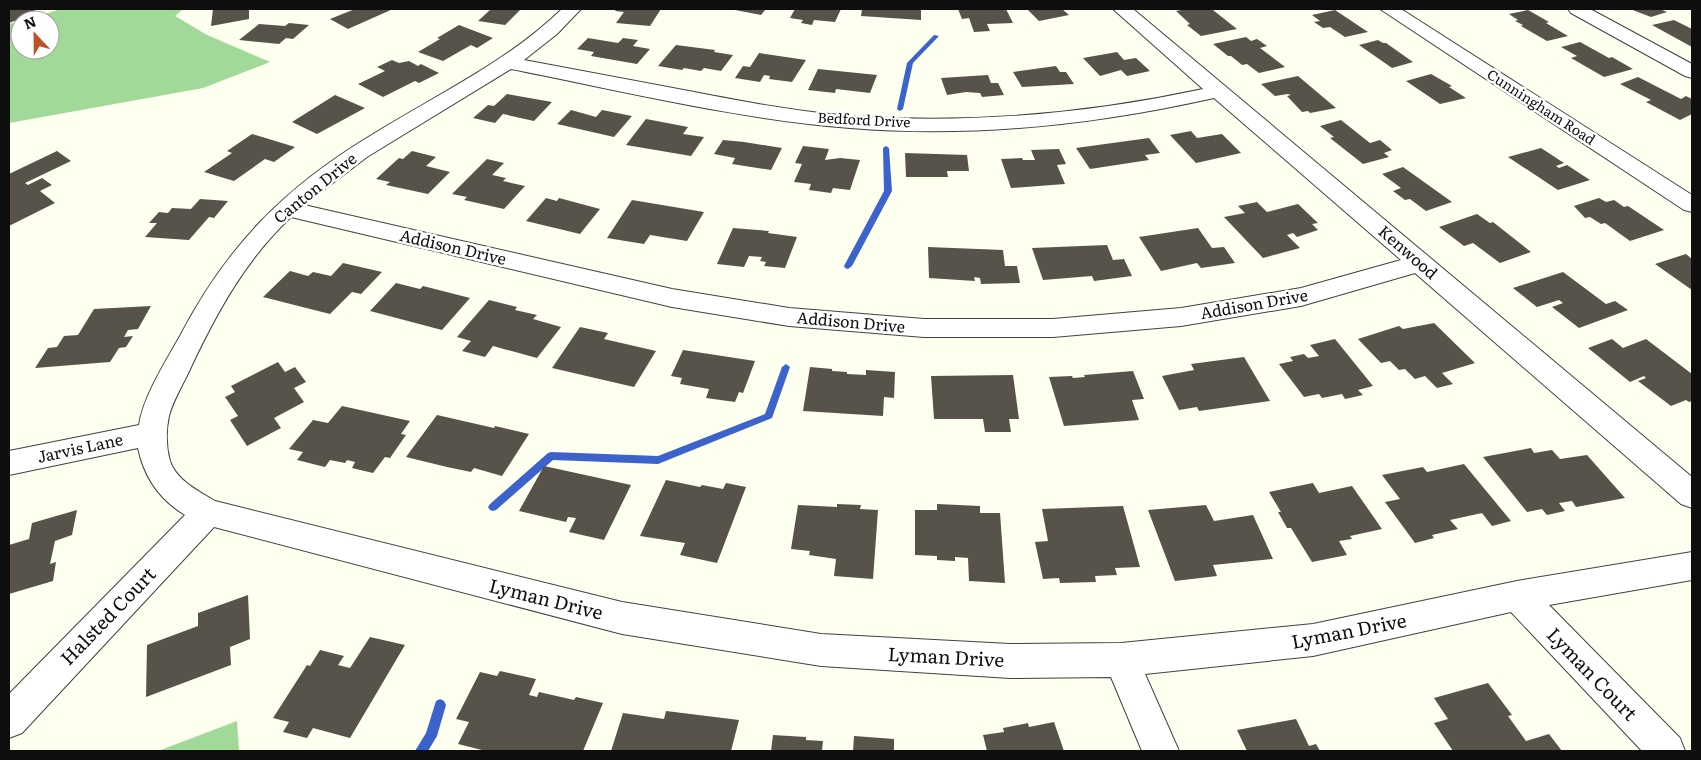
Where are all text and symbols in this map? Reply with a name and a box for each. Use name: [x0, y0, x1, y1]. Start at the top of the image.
north arrow: [10, 10, 60, 60]
text: N: [21, 10, 39, 33]
street label: Cunningham Road: [1483, 64, 1600, 149]
street label: Bedford Drive: [817, 107, 911, 131]
street label: Canton Drive: [268, 146, 361, 228]
street label: Kenwood: [1374, 219, 1444, 284]
street label: Addison Drive: [398, 222, 509, 270]
street label: Addison Drive: [1198, 282, 1309, 324]
street label: Addison Drive: [796, 304, 906, 338]
street label: Jarvis Lane: [35, 426, 125, 468]
street label: Halsted Court: [53, 560, 162, 671]
street label: Lyman Drive: [486, 570, 606, 626]
street label: Lyman Drive: [1289, 605, 1409, 655]
street label: Lyman Court: [1541, 621, 1645, 726]
street label: Lyman Drive: [887, 639, 1005, 673]

